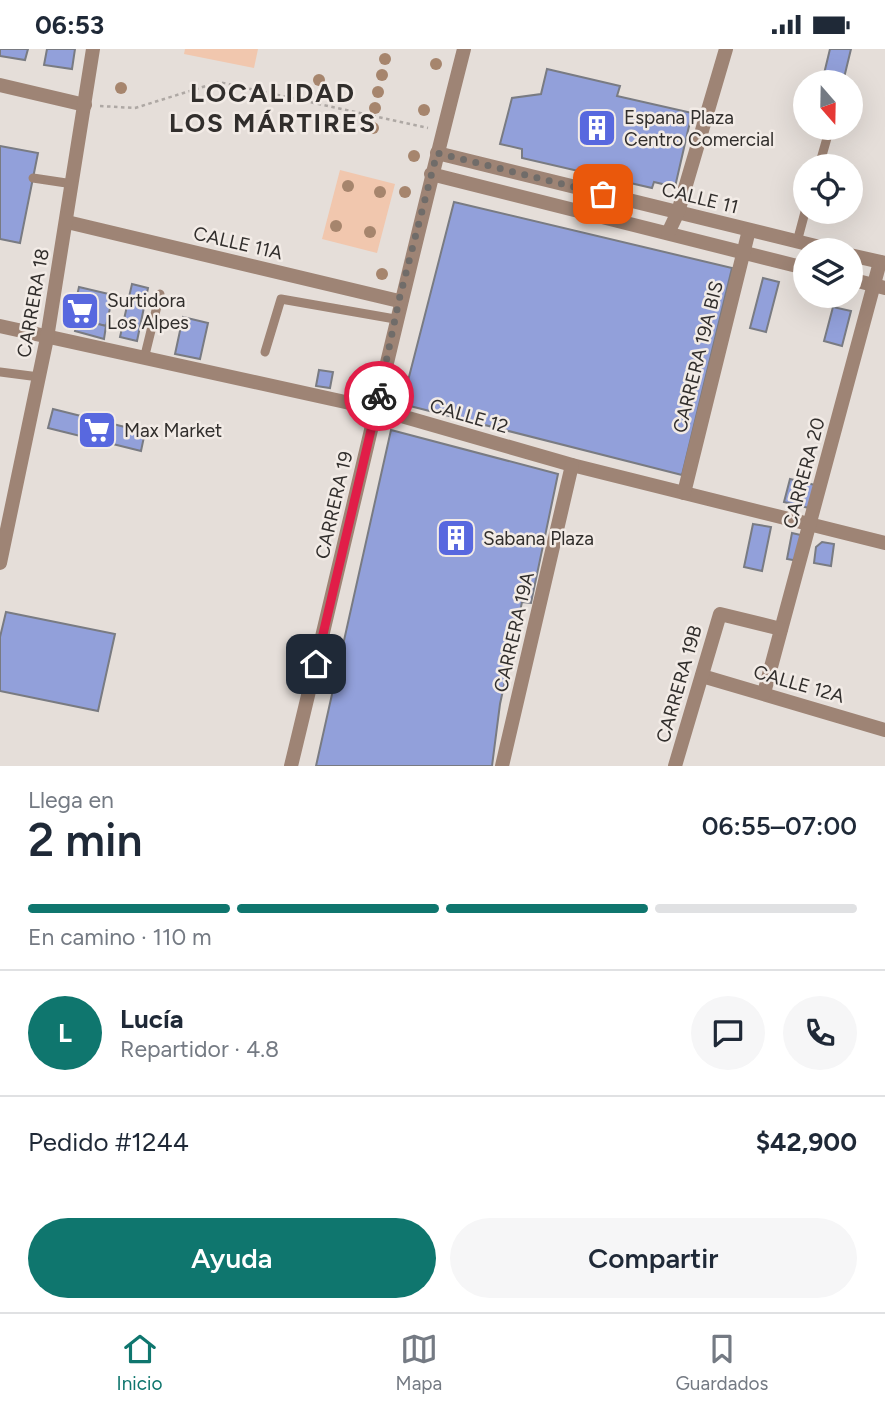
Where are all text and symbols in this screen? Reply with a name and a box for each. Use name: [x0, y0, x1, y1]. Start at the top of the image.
text: 06:53: [35, 9, 104, 41]
north arrow: [793, 70, 863, 140]
map controls: [793, 70, 863, 308]
district label: LOCALIDAD LOS MÁRTIRES: [169, 77, 377, 139]
place label: Espana Plaza Centro Comercial: [624, 106, 774, 151]
building icon: Espana Plaza Centro Comercial: [576, 107, 618, 149]
button: locate: [793, 154, 863, 224]
pin: [573, 164, 633, 224]
icon: bag: [584, 175, 622, 213]
street label: CALLE 11: [659, 177, 741, 219]
street label: CALLE 11A: [191, 222, 285, 264]
button: layers: [793, 238, 863, 308]
street label: CARRERA 18: [12, 247, 54, 359]
street label: CARRERA 19A BIS: [668, 279, 728, 435]
place label: Surtidora Los Alpes: [107, 289, 189, 334]
supermarket icon: Surtidora Los Alpes: [59, 290, 101, 332]
courier: [344, 361, 414, 431]
icon: bike: [360, 377, 398, 415]
street label: CALLE 12: [427, 394, 511, 438]
supermarket icon: Max Market: [76, 409, 118, 451]
street label: CARRERA 20: [778, 415, 830, 531]
place label: Max Market: [124, 419, 222, 442]
street label: CARRERA 19: [310, 449, 358, 561]
building icon: Sabana Plaza: [435, 517, 477, 559]
place label: Sabana Plaza: [483, 527, 594, 550]
street label: CARRERA 19A: [489, 570, 539, 694]
street label: CARRERA 19B: [651, 623, 707, 745]
pin: [286, 634, 346, 694]
icon: home: [297, 645, 335, 683]
street label: CALLE 12A: [751, 660, 847, 708]
text: Llega en: [28, 786, 114, 814]
text: 06:55–07:00: [702, 810, 857, 842]
text: 2 min: [28, 812, 143, 868]
text: En camino · 110 m: [28, 923, 212, 951]
button: chat: [691, 996, 765, 1070]
button: phone: [783, 996, 857, 1070]
text: Lucía: [120, 1003, 184, 1035]
text: L: [58, 1017, 72, 1049]
text: Repartidor · 4.8: [120, 1035, 279, 1063]
text: Pedido #1244: [28, 1126, 189, 1158]
text: $42,900: [756, 1126, 857, 1158]
button: Ayuda: [28, 1218, 436, 1298]
button: Compartir: [450, 1218, 857, 1298]
tab: Inicio: [117, 1330, 162, 1395]
tab: Mapa: [396, 1330, 442, 1395]
tab: Guardados: [675, 1330, 768, 1395]

